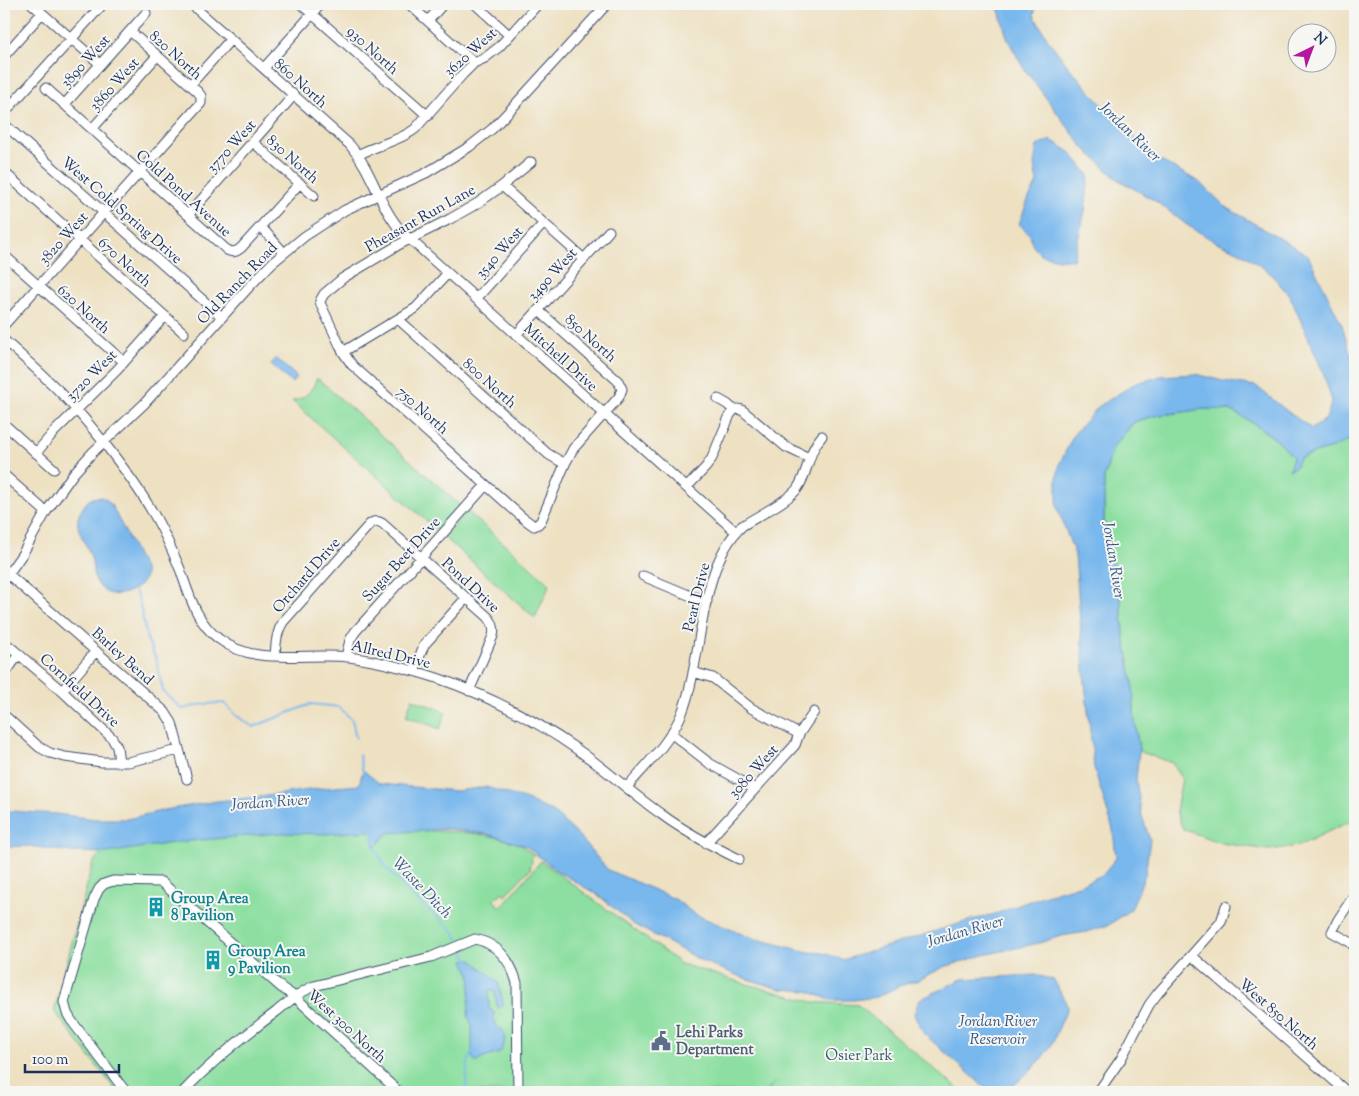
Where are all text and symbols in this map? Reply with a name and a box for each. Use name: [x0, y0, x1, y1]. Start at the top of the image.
street label: 930 North: [341, 22, 403, 80]
north arrow: [1286, 22, 1336, 72]
street label: 3620 West: [440, 24, 502, 83]
street label: 820 North: [144, 27, 206, 86]
text: N: [1309, 29, 1330, 51]
street label: 3890 West: [56, 31, 116, 93]
street label: 3860 West: [85, 54, 145, 116]
street label: 860 North: [269, 54, 332, 114]
water label: Jordan River: [1092, 96, 1166, 169]
street label: 3770 West: [203, 116, 262, 178]
street label: 830 North: [261, 131, 323, 189]
street label: Cold Pond Avenue: [131, 145, 235, 243]
street label: West Cold Spring Drive: [56, 153, 186, 270]
street label: Pheasant Run Lane: [362, 180, 480, 258]
street label: 3820 West: [35, 208, 94, 270]
street label: 3540 West: [472, 222, 529, 284]
street label: 670 North: [93, 233, 155, 293]
street label: Old Ranch Road: [193, 238, 283, 330]
street label: 3490 West: [524, 244, 583, 306]
street label: 620 North: [52, 281, 114, 340]
street label: 850 North: [559, 310, 621, 368]
street label: Mitchell Drive: [518, 319, 602, 397]
street label: 3720 West: [62, 346, 122, 406]
street label: 800 North: [457, 354, 521, 414]
street label: 750 North: [391, 382, 453, 440]
street label: Sugar Beet Drive: [358, 513, 446, 607]
water label: Jordan River: [1095, 519, 1130, 601]
street label: Orchard Drive: [268, 534, 346, 618]
street label: Pond Drive: [436, 554, 504, 619]
street label: Pearl Drive: [679, 561, 716, 634]
street label: Barley Bend: [86, 624, 158, 691]
street label: Allred Drive: [349, 636, 432, 675]
street label: Cornfield Drive: [34, 649, 124, 733]
street label: 3080 West: [724, 741, 784, 803]
water label: Jordan River: [229, 789, 311, 818]
water label: Waste Ditch: [386, 853, 457, 925]
place label: Group Area 8 Pavilion: [171, 889, 249, 927]
building icon: Group Area 8 Pavilion: [145, 896, 167, 918]
water label: Jordan River: [924, 910, 1007, 955]
place label: Group Area 9 Pavilion: [228, 942, 306, 980]
building icon: Group Area 9 Pavilion: [202, 949, 224, 971]
street label: West 850 North: [1234, 975, 1323, 1056]
street label: West 300 North: [301, 986, 391, 1069]
water label: Jordan River Reservoir: [958, 1011, 1038, 1052]
place label: Lehi Parks Department: [676, 1023, 754, 1061]
public building icon: Lehi Parks Department: [650, 1030, 672, 1052]
scale bar: [25, 1041, 119, 1073]
park label: Osier Park: [825, 1046, 893, 1067]
text: 100 m: [32, 1050, 69, 1071]

